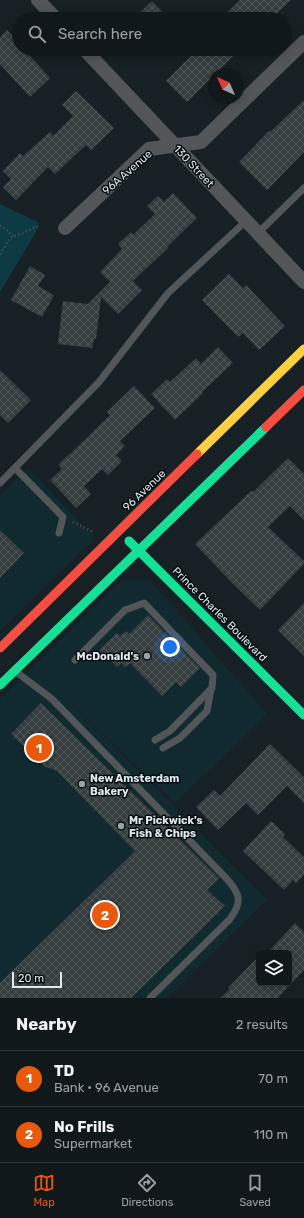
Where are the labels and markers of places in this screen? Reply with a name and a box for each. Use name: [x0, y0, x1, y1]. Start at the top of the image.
place label: McDonald's: [77, 650, 139, 663]
marker: McDonald's: [142, 651, 152, 661]
pin: 1: [26, 733, 52, 763]
place label: New Amsterdam Bakery: [90, 772, 179, 798]
marker: New Amsterdam Bakery: [77, 779, 87, 789]
place label: Mr Pickwick's Fish & Chips: [129, 814, 203, 840]
marker: Mr Pickwick's Fish & Chips: [116, 821, 126, 831]
pin: 2: [92, 900, 118, 930]

